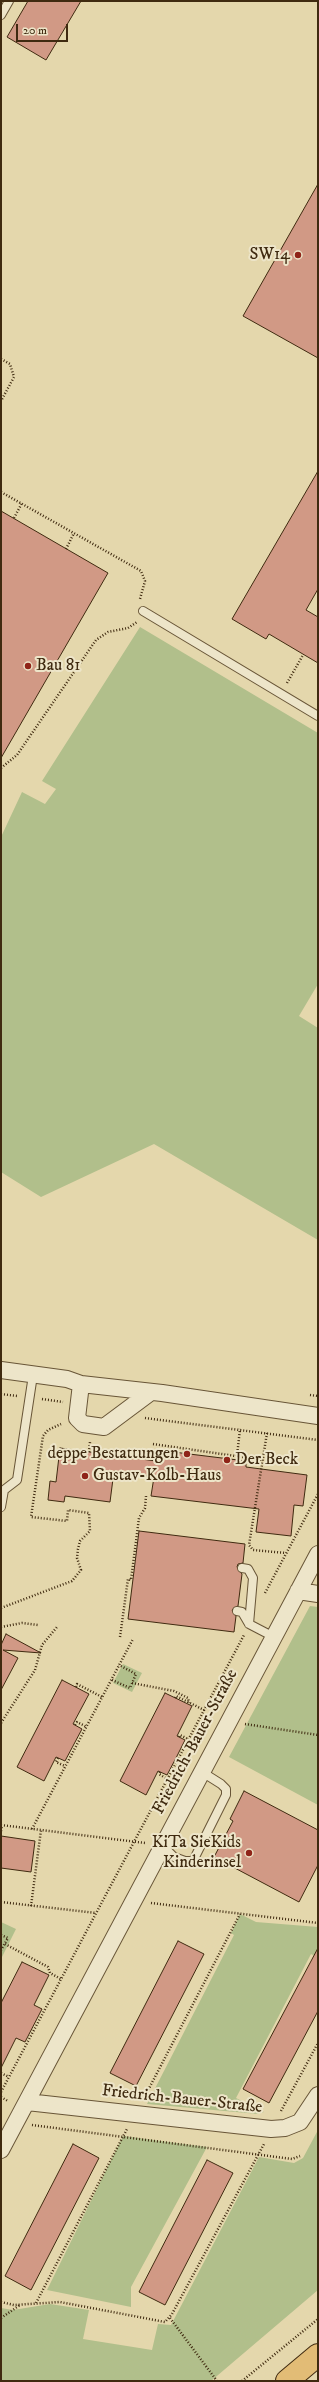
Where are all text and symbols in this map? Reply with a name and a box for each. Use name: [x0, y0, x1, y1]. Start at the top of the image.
scale bar: [18, 16, 70, 42]
text: 20 m: [23, 23, 47, 38]
place label: SW14: [250, 245, 290, 265]
marker: SW14: [293, 250, 303, 260]
place label: Bau 81: [36, 656, 81, 676]
marker: Bau 81: [23, 661, 33, 671]
place label: deppe Bestattungen: [47, 1444, 179, 1464]
marker: deppe Bestattungen: [182, 1449, 192, 1459]
place label: Der Beck: [235, 1450, 298, 1470]
marker: Der Beck: [222, 1455, 232, 1465]
place label: Gustav-Kolb-Haus: [93, 1466, 221, 1486]
marker: Gustav-Kolb-Haus: [80, 1471, 90, 1481]
street label: Friedrich-Bauer-Straße: [149, 1666, 243, 1818]
place label: KiTa SieKids Kinderinsel: [152, 1833, 241, 1873]
marker: KiTa SieKids Kinderinsel: [244, 1848, 254, 1858]
street label: Friedrich-Bauer-Straße: [101, 2081, 263, 2119]

